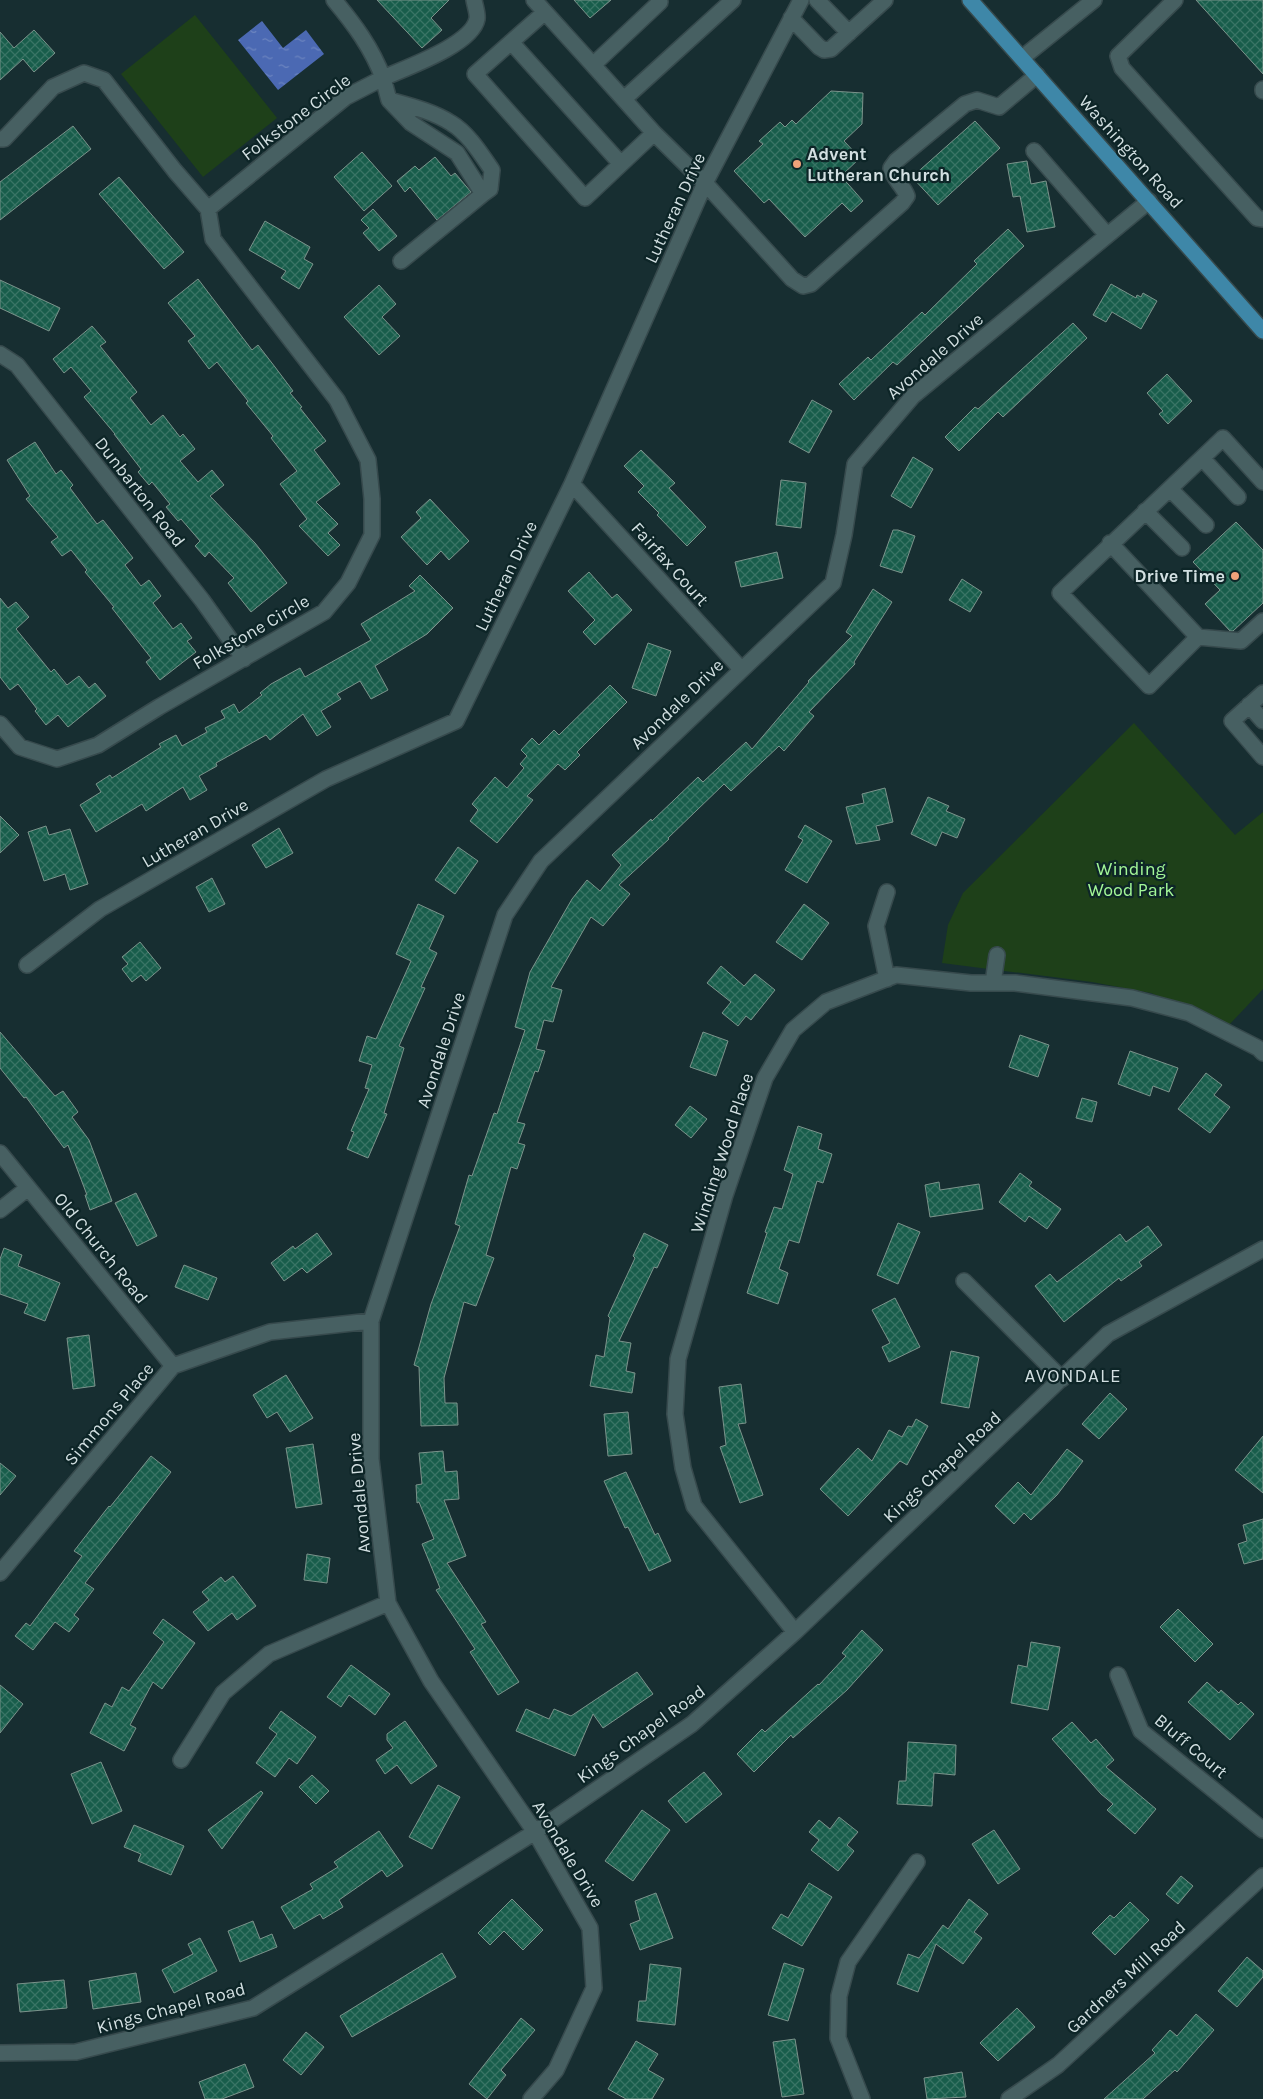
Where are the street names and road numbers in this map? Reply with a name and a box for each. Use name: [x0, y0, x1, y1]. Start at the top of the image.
street label: Folkstone Circle: [237, 69, 355, 165]
street label: Washington Road: [1074, 91, 1188, 213]
street label: Lutheran Drive: [640, 149, 710, 267]
street label: Avondale Drive: [882, 308, 988, 404]
street label: Dunbarton Road: [90, 432, 190, 552]
street label: Lutheran Drive: [470, 517, 542, 635]
street label: Fairfax Court: [627, 517, 714, 611]
street label: Folkstone Circle: [189, 590, 313, 674]
street label: Avondale Drive: [626, 654, 728, 754]
street label: Lutheran Drive: [138, 794, 252, 872]
street label: Avondale Drive: [412, 989, 470, 1111]
street label: Winding Wood Place: [686, 1070, 758, 1236]
street label: Old Church Road: [49, 1188, 153, 1308]
street label: Simmons Place: [59, 1358, 159, 1470]
street label: Kings Chapel Road: [878, 1407, 1006, 1527]
street label: Avondale Drive: [343, 1432, 375, 1554]
street label: Kings Chapel Road: [572, 1680, 710, 1788]
street label: Bluff Court: [1150, 1709, 1232, 1783]
street label: Avondale Drive: [527, 1797, 609, 1911]
street label: Gardners Mill Road: [1062, 1916, 1190, 2038]
street label: Kings Chapel Road: [94, 1978, 248, 2038]

